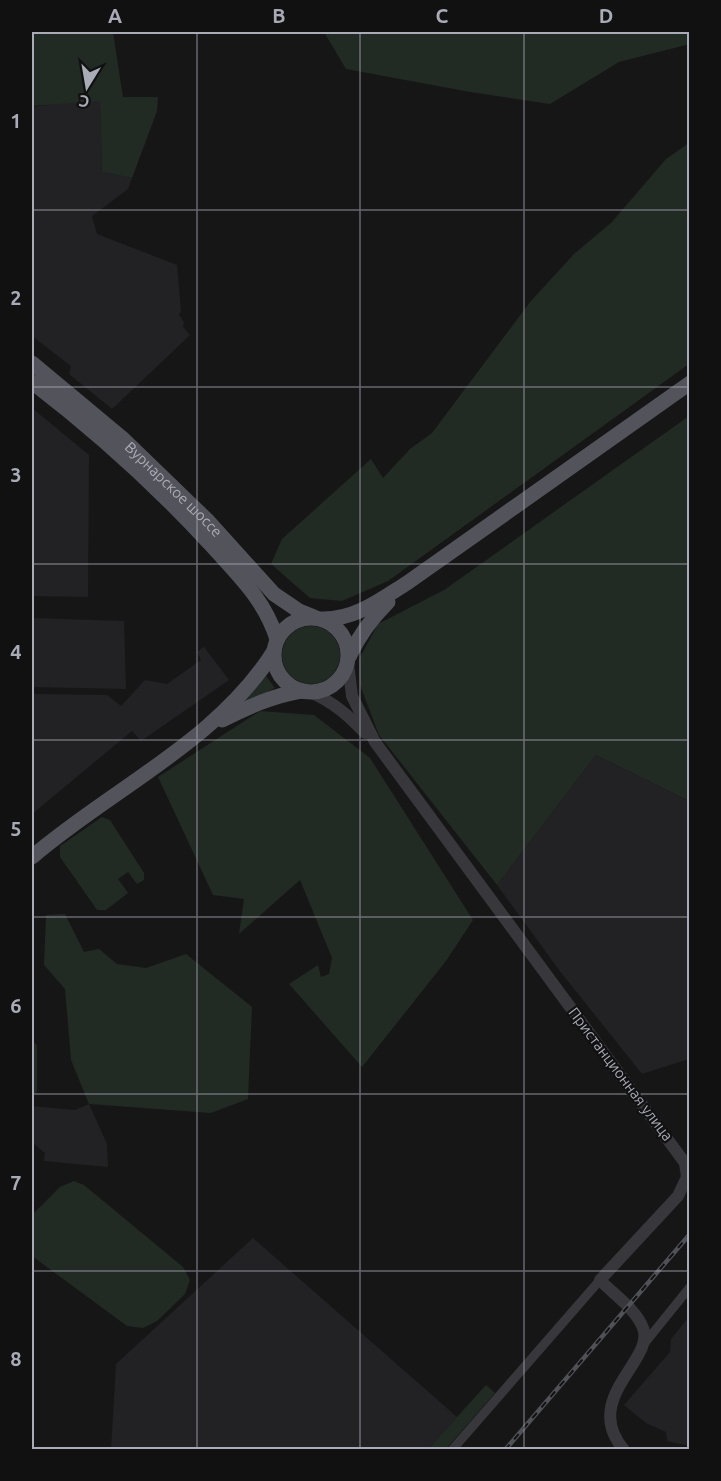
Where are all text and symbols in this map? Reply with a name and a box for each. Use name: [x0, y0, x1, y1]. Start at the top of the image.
text: A: [108, 4, 122, 27]
text: B: [272, 4, 286, 27]
text: C: [436, 4, 449, 27]
text: D: [599, 4, 613, 27]
north arrow: [57, 57, 117, 117]
text: С: [77, 92, 91, 112]
text: 1: [10, 109, 22, 132]
text: 2: [10, 286, 22, 309]
street label: Вурнарское шоссе: [122, 438, 226, 540]
text: 3: [10, 463, 22, 486]
text: 4: [10, 640, 22, 663]
text: 5: [10, 817, 22, 840]
text: 6: [10, 994, 22, 1017]
street label: Пристанционная улица: [565, 1004, 677, 1144]
text: 7: [10, 1171, 22, 1194]
text: 8: [10, 1347, 22, 1370]

